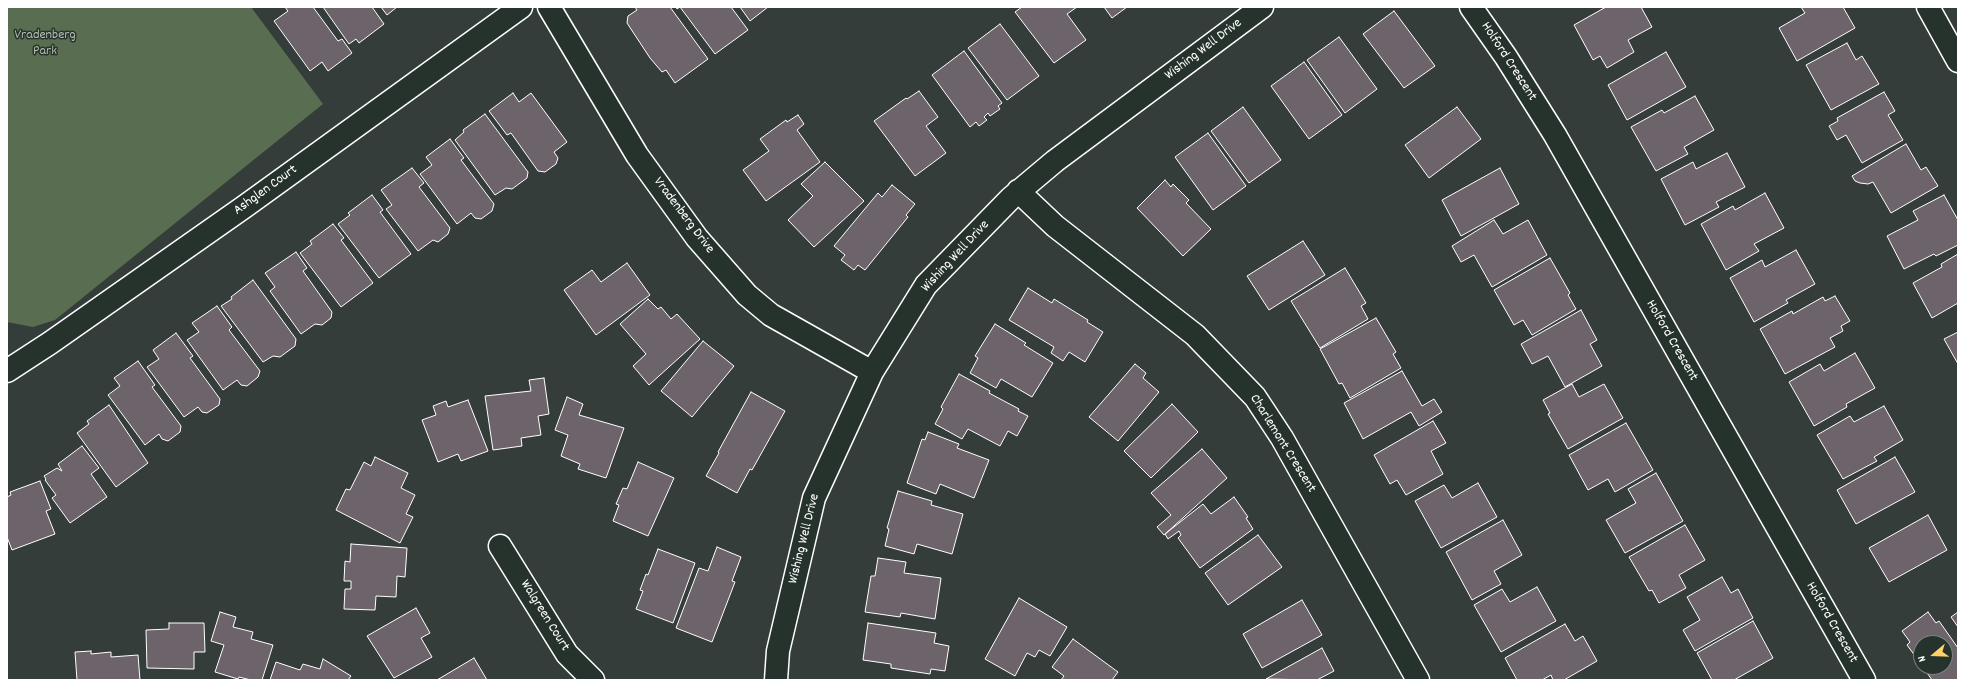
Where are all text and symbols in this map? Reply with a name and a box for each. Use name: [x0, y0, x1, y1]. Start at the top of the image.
street label: Wishing Well Drive: [1162, 16, 1246, 84]
street label: Holford Crescent: [1476, 20, 1540, 104]
park label: Vradenberg Park: [14, 28, 76, 60]
street label: Ashglen Court: [231, 162, 301, 220]
street label: Vradenberg Drive: [649, 174, 717, 258]
street label: Wishing Well Drive: [918, 218, 994, 296]
street label: Holford Crescent: [1641, 298, 1701, 384]
street label: Charlemont Crescent: [1245, 392, 1319, 496]
street label: Wishing Well Drive: [786, 492, 824, 586]
street label: Walgreen Court: [515, 577, 573, 655]
street label: Holford Crescent: [1801, 580, 1861, 666]
north arrow: [1913, 635, 1953, 675]
text: N: [1914, 653, 1931, 664]

